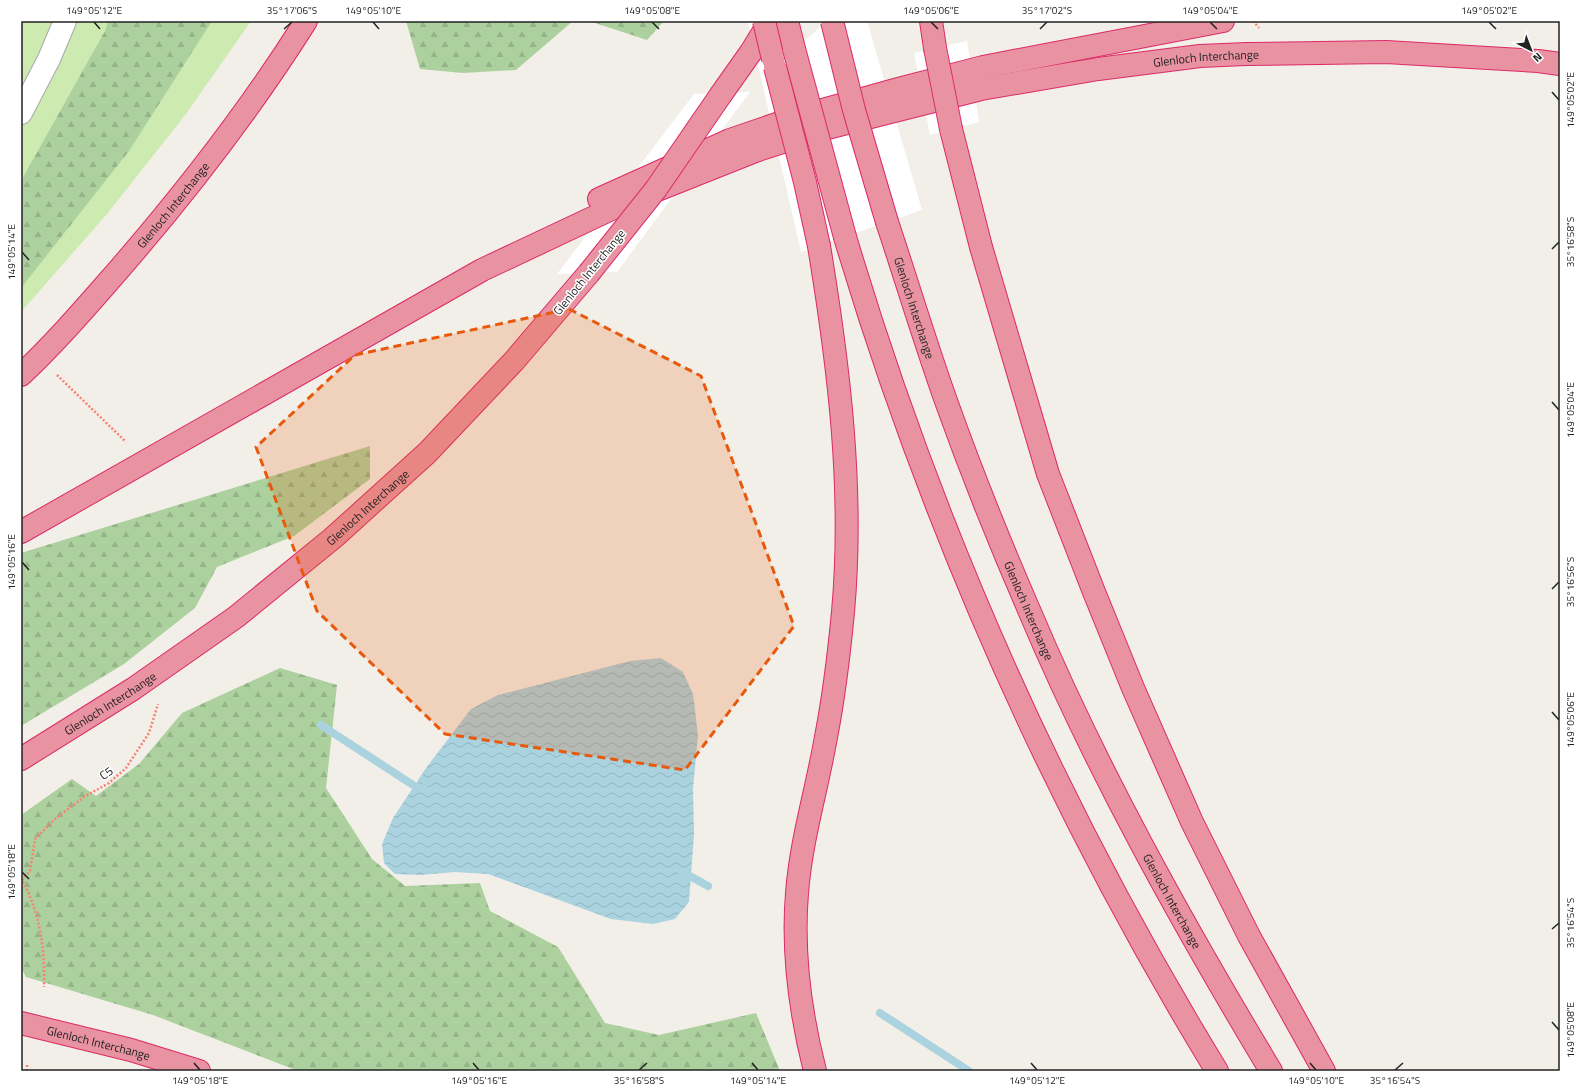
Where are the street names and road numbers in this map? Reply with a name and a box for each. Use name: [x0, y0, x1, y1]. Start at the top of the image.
street label: Glenloch Interchange: [1152, 44, 1259, 71]
street label: Glenloch Interchange: [132, 158, 213, 252]
street label: Glenloch Interchange: [548, 225, 630, 319]
street label: Glenloch Interchange: [889, 254, 940, 361]
street label: Glenloch Interchange: [322, 464, 413, 550]
street label: Glenloch Interchange: [1000, 558, 1059, 663]
street label: Glenloch Interchange: [60, 666, 160, 740]
street label: C5: [95, 761, 117, 785]
street label: Glenloch Interchange: [1139, 850, 1207, 952]
street label: Glenloch Interchange: [45, 1020, 153, 1065]

